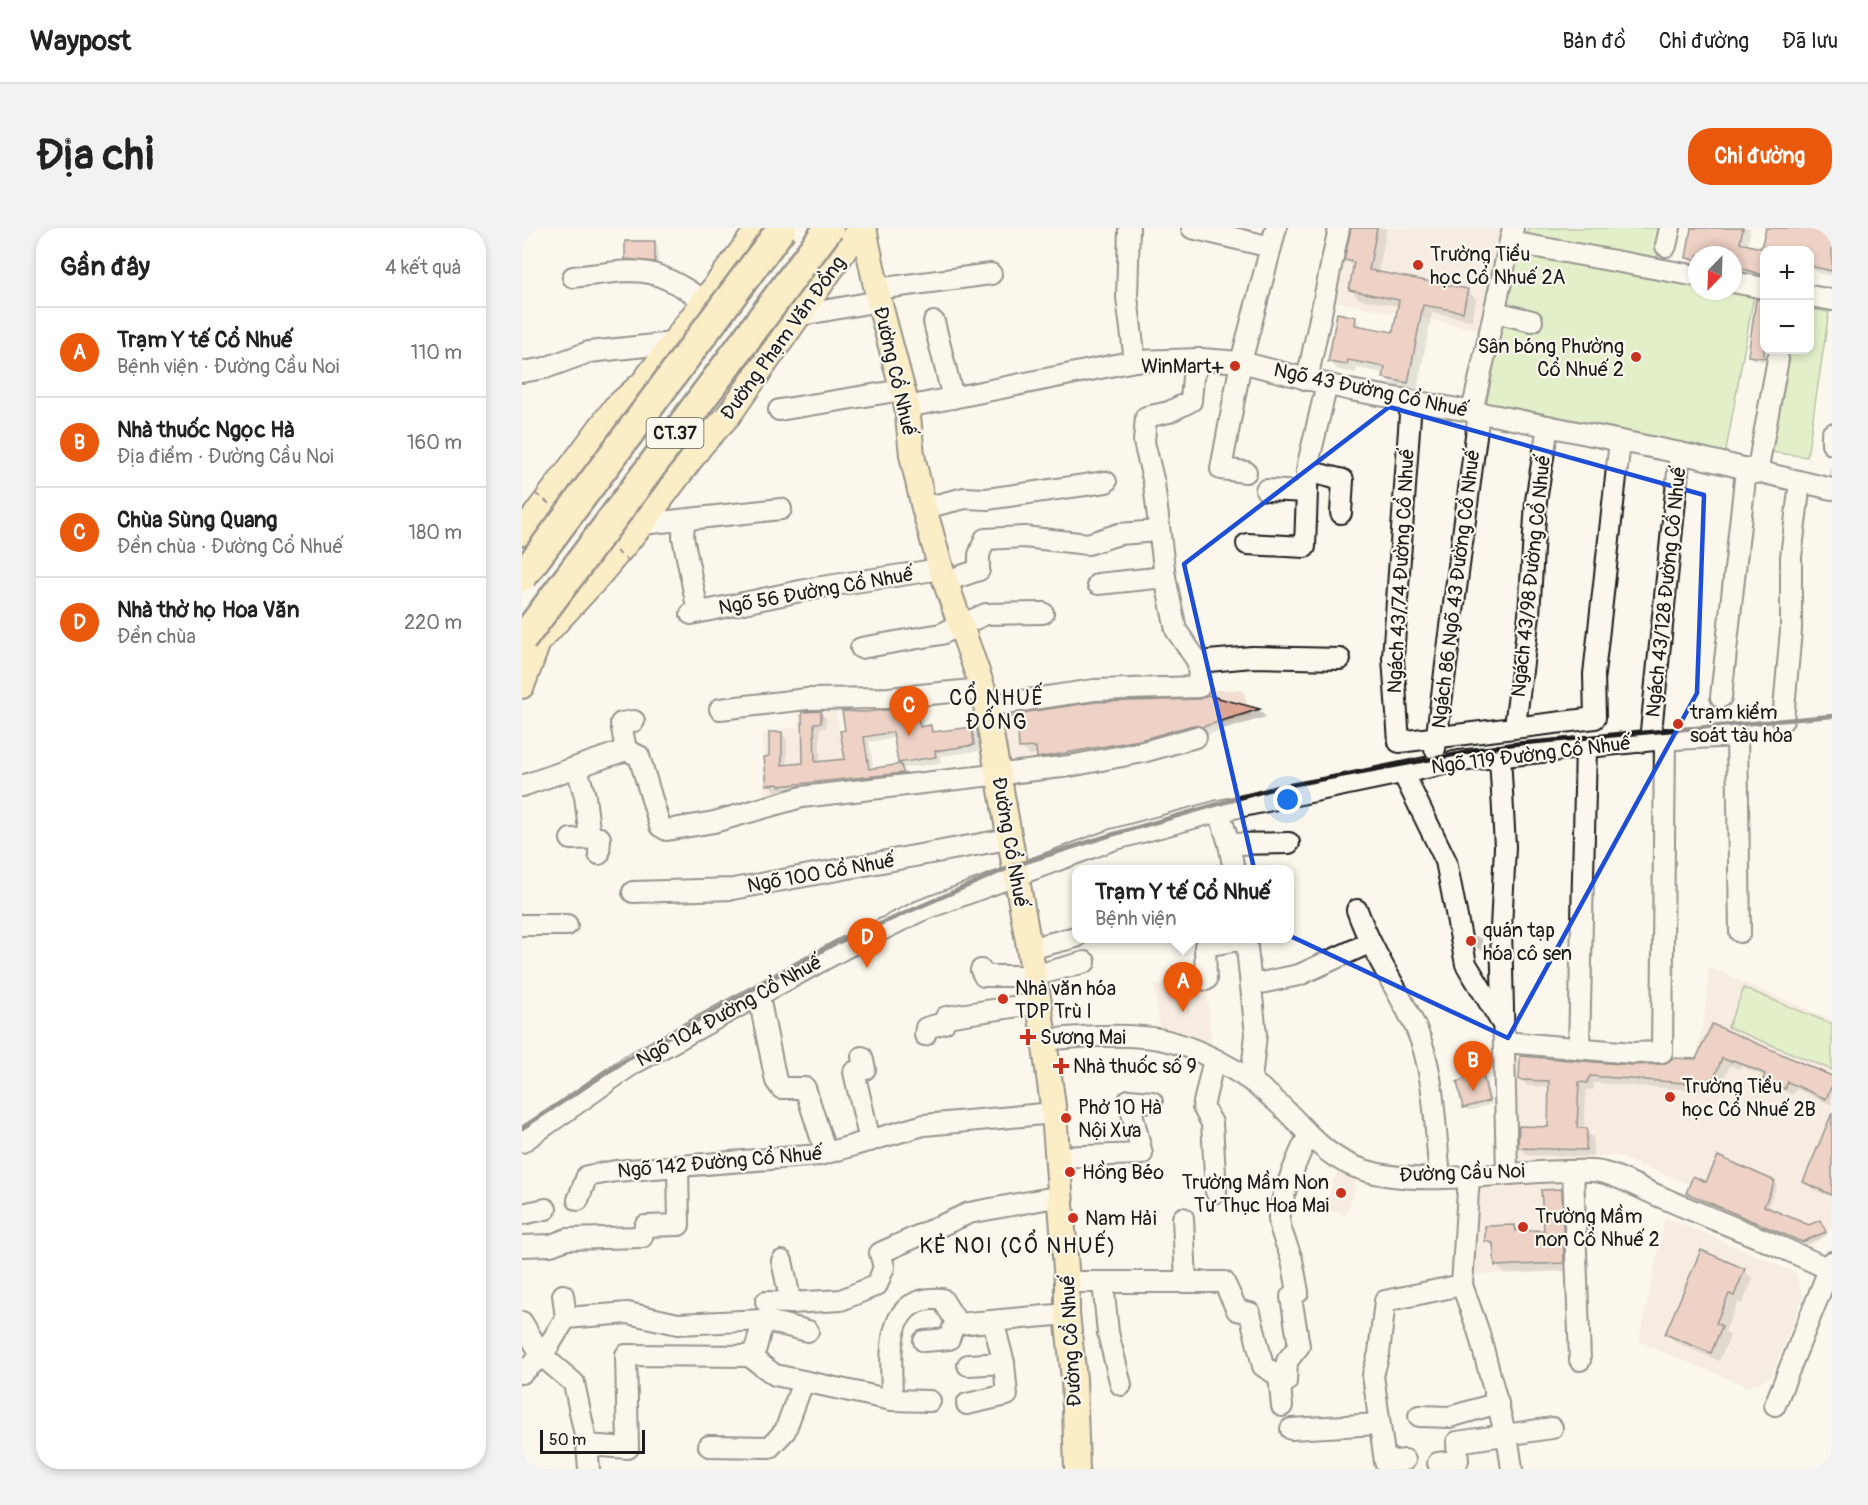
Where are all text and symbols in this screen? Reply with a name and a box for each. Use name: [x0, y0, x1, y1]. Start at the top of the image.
text: Waypost: [30, 24, 131, 59]
text: Bản đồ: [1562, 28, 1626, 55]
text: Chỉ đường: [1659, 28, 1749, 55]
text: Đã lưu: [1782, 28, 1838, 55]
button: Chỉ đường: [1688, 128, 1832, 185]
text: Địa chỉ: [36, 130, 154, 182]
place label: Trường Tiểu học Cổ Nhuế 2A: [1430, 242, 1566, 290]
north arrow: [1688, 246, 1742, 300]
map controls: [1760, 246, 1814, 354]
button: +: [1760, 246, 1814, 300]
text: Gần đây: [60, 251, 150, 283]
street label: Đường Phạm Văn Đồng: [715, 251, 851, 425]
text: 4 kết quả: [385, 255, 462, 280]
marker: Trường Tiểu học Cổ Nhuế 2A: [1411, 258, 1425, 272]
button: −: [1760, 300, 1814, 354]
street label: Đường Cổ Nhuế: [868, 304, 922, 438]
text: Trạm Y tế Cổ Nhuế: [117, 326, 293, 354]
place label: Sân bóng Phường Cổ Nhuế 2: [1477, 334, 1624, 382]
text: A: [73, 340, 86, 365]
text: 110 m: [411, 340, 462, 365]
marker: Sân bóng Phường Cổ Nhuế 2: [1629, 350, 1643, 364]
text: Bệnh viện · Đường Cầu Noi: [117, 354, 339, 379]
place label: WinMart+: [1141, 354, 1224, 379]
street label: Ngõ 43 Đường Cổ Nhuế: [1272, 357, 1471, 423]
marker: WinMart+: [1228, 359, 1242, 373]
text: Nhà thuốc Ngọc Hà: [117, 416, 294, 444]
road number: CT.37: [646, 418, 704, 448]
text: B: [74, 430, 85, 455]
text: 160 m: [407, 430, 462, 455]
text: Địa điểm · Đường Cầu Noi: [117, 444, 334, 469]
street label: Ngách 43/74 Đường Cổ Nhuế: [1382, 447, 1420, 694]
street label: Ngách 86 Ngõ 43 Đường Cổ Nhuế: [1426, 448, 1486, 730]
street label: Ngách 43/98 Đường Cổ Nhuế: [1506, 453, 1556, 698]
street label: Ngách 43/128 Đường Cổ Nhuế: [1640, 465, 1692, 719]
text: Chùa Sùng Quang: [117, 506, 277, 534]
text: C: [73, 520, 86, 545]
text: 180 m: [408, 520, 462, 545]
text: Đền chùa · Đường Cổ Nhuế: [117, 534, 343, 559]
street label: Ngõ 56 Đường Cổ Nhuế: [716, 561, 916, 620]
text: Nhà thờ họ Hoa Văn: [117, 596, 299, 624]
text: D: [73, 610, 86, 635]
text: 220 m: [404, 610, 462, 635]
text: Đền chùa: [117, 624, 196, 649]
district label: CỔ NHUẾ ĐỐNG: [949, 681, 1045, 736]
pin: C: [890, 686, 928, 736]
place label: trạm kiểm soát tàu hỏa: [1689, 700, 1793, 748]
marker: trạm kiểm soát tàu hỏa: [1671, 717, 1685, 731]
street label: Ngõ 119 Đường Cổ Nhuế: [1430, 730, 1633, 780]
street label: Đường Cổ Nhuế: [986, 775, 1034, 910]
your location: [1273, 785, 1302, 814]
street label: Ngõ 100 Cổ Nhuế: [745, 848, 897, 898]
popup: [1072, 865, 1294, 943]
text: Trạm Y tế Cổ Nhuế: [1095, 878, 1271, 906]
text: Bệnh viện: [1095, 906, 1177, 931]
pin: D: [848, 918, 886, 968]
place label: quán tạp hóa cô sen: [1483, 918, 1572, 966]
marker: quán tạp hóa cô sen: [1464, 934, 1478, 948]
street label: Ngõ 104 Đường Cổ Nhuế: [632, 949, 826, 1072]
pin: A: [1164, 962, 1202, 1012]
place label: Nhà văn hóa TDP Trù I: [1015, 976, 1116, 1024]
marker: Nhà văn hóa TDP Trù I: [996, 992, 1010, 1006]
place label: Sương Mai: [1040, 1025, 1126, 1050]
marker: Sương Mai: [1021, 1030, 1035, 1044]
pin: B: [1454, 1042, 1492, 1091]
place label: Nhà thuốc số 9: [1073, 1054, 1197, 1079]
marker: Nhà thuốc số 9: [1054, 1059, 1068, 1073]
place label: Trường Tiểu học Cổ Nhuế 2B: [1682, 1074, 1816, 1122]
marker: Trường Tiểu học Cổ Nhuế 2B: [1663, 1090, 1677, 1104]
place label: Phở 10 Hà Nội Xưa: [1078, 1095, 1162, 1143]
marker: Phở 10 Hà Nội Xưa: [1059, 1111, 1073, 1125]
street label: Ngõ 142 Đường Cổ Nhuế: [616, 1141, 824, 1183]
street label: Đường Cầu Noi: [1399, 1158, 1525, 1188]
place label: Hồng Béo: [1082, 1160, 1164, 1185]
marker: Hồng Béo: [1063, 1165, 1077, 1179]
place label: Trường Mầm Non Tư Thục Hoa Mai: [1182, 1170, 1329, 1218]
marker: Trường Mầm Non Tư Thục Hoa Mai: [1334, 1186, 1348, 1200]
place label: Trường Mầm non Cổ Nhuế 2: [1535, 1204, 1660, 1252]
place label: Nam Hải: [1085, 1206, 1156, 1231]
marker: Nam Hải: [1066, 1211, 1080, 1225]
marker: Trường Mầm non Cổ Nhuế 2: [1516, 1220, 1530, 1234]
district label: KẺ NOI (CỔ NHUẾ): [919, 1229, 1117, 1260]
street label: Đường Cổ Nhuế: [1055, 1274, 1087, 1408]
scale bar: [540, 1427, 645, 1454]
text: 50 m: [549, 1430, 586, 1450]

